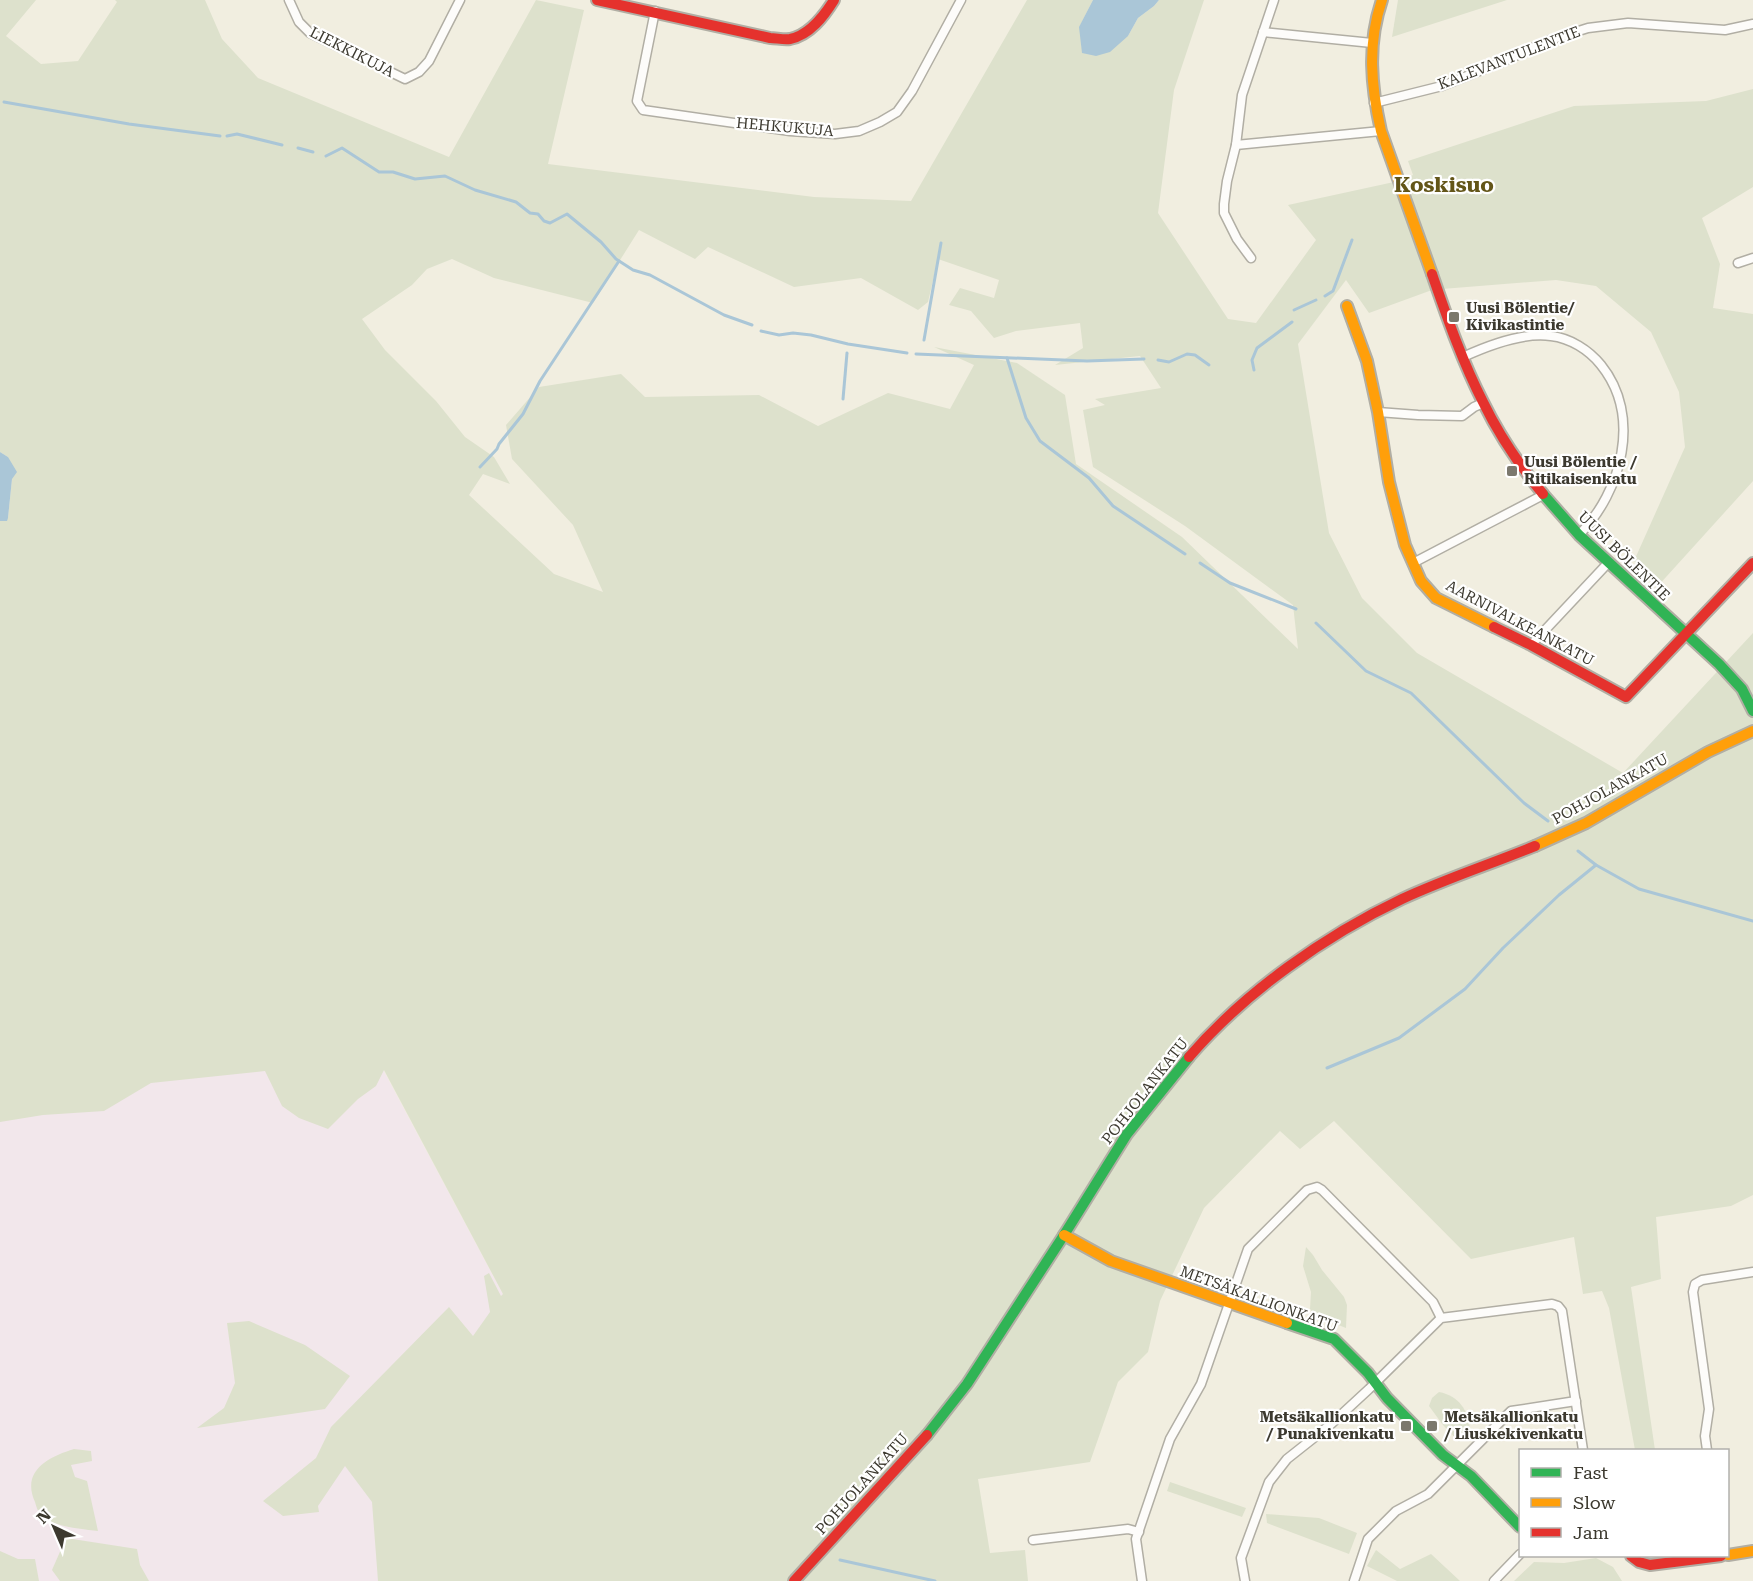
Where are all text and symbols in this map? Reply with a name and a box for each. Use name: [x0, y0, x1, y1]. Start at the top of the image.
street label: LIEKKIKUJA: [307, 23, 398, 81]
street label: KALEVANTULENTIE: [1435, 23, 1583, 93]
street label: HEHKUKUJA: [735, 114, 835, 140]
district label: Koskisuo: [1394, 173, 1494, 197]
place label: Uusi Bölentie/ Kivikastintie: [1466, 299, 1576, 334]
marker: Uusi Bölentie/ Kivikastintie: [1447, 310, 1461, 324]
place label: Uusi Bölentie / Ritikaisenkatu: [1524, 453, 1638, 488]
marker: Uusi Bölentie / Ritikaisenkatu: [1505, 464, 1519, 478]
street label: UUSI BÖLENTIE: [1574, 508, 1674, 604]
street label: AARNIVALKEANKATU: [1443, 576, 1597, 670]
street label: POHJOLANKATU: [1549, 750, 1671, 828]
street label: POHJOLANKATU: [1098, 1034, 1192, 1148]
street label: METSÄKALLIONKATU: [1178, 1262, 1340, 1336]
place label: Metsäkallionkatu / Punakivenkatu: [1260, 1408, 1394, 1443]
place label: Metsäkallionkatu / Liuskekivenkatu: [1443, 1408, 1583, 1443]
marker: Metsäkallionkatu / Punakivenkatu: [1399, 1419, 1413, 1433]
marker: Metsäkallionkatu / Liuskekivenkatu: [1425, 1419, 1439, 1433]
street label: POHJOLANKATU: [812, 1430, 912, 1538]
legend: [1519, 1449, 1729, 1557]
text: Fast: [1573, 1462, 1608, 1483]
text: Slow: [1573, 1492, 1615, 1513]
north arrow: [24, 1497, 84, 1557]
text: N: [33, 1505, 55, 1528]
text: Jam: [1573, 1522, 1609, 1543]

